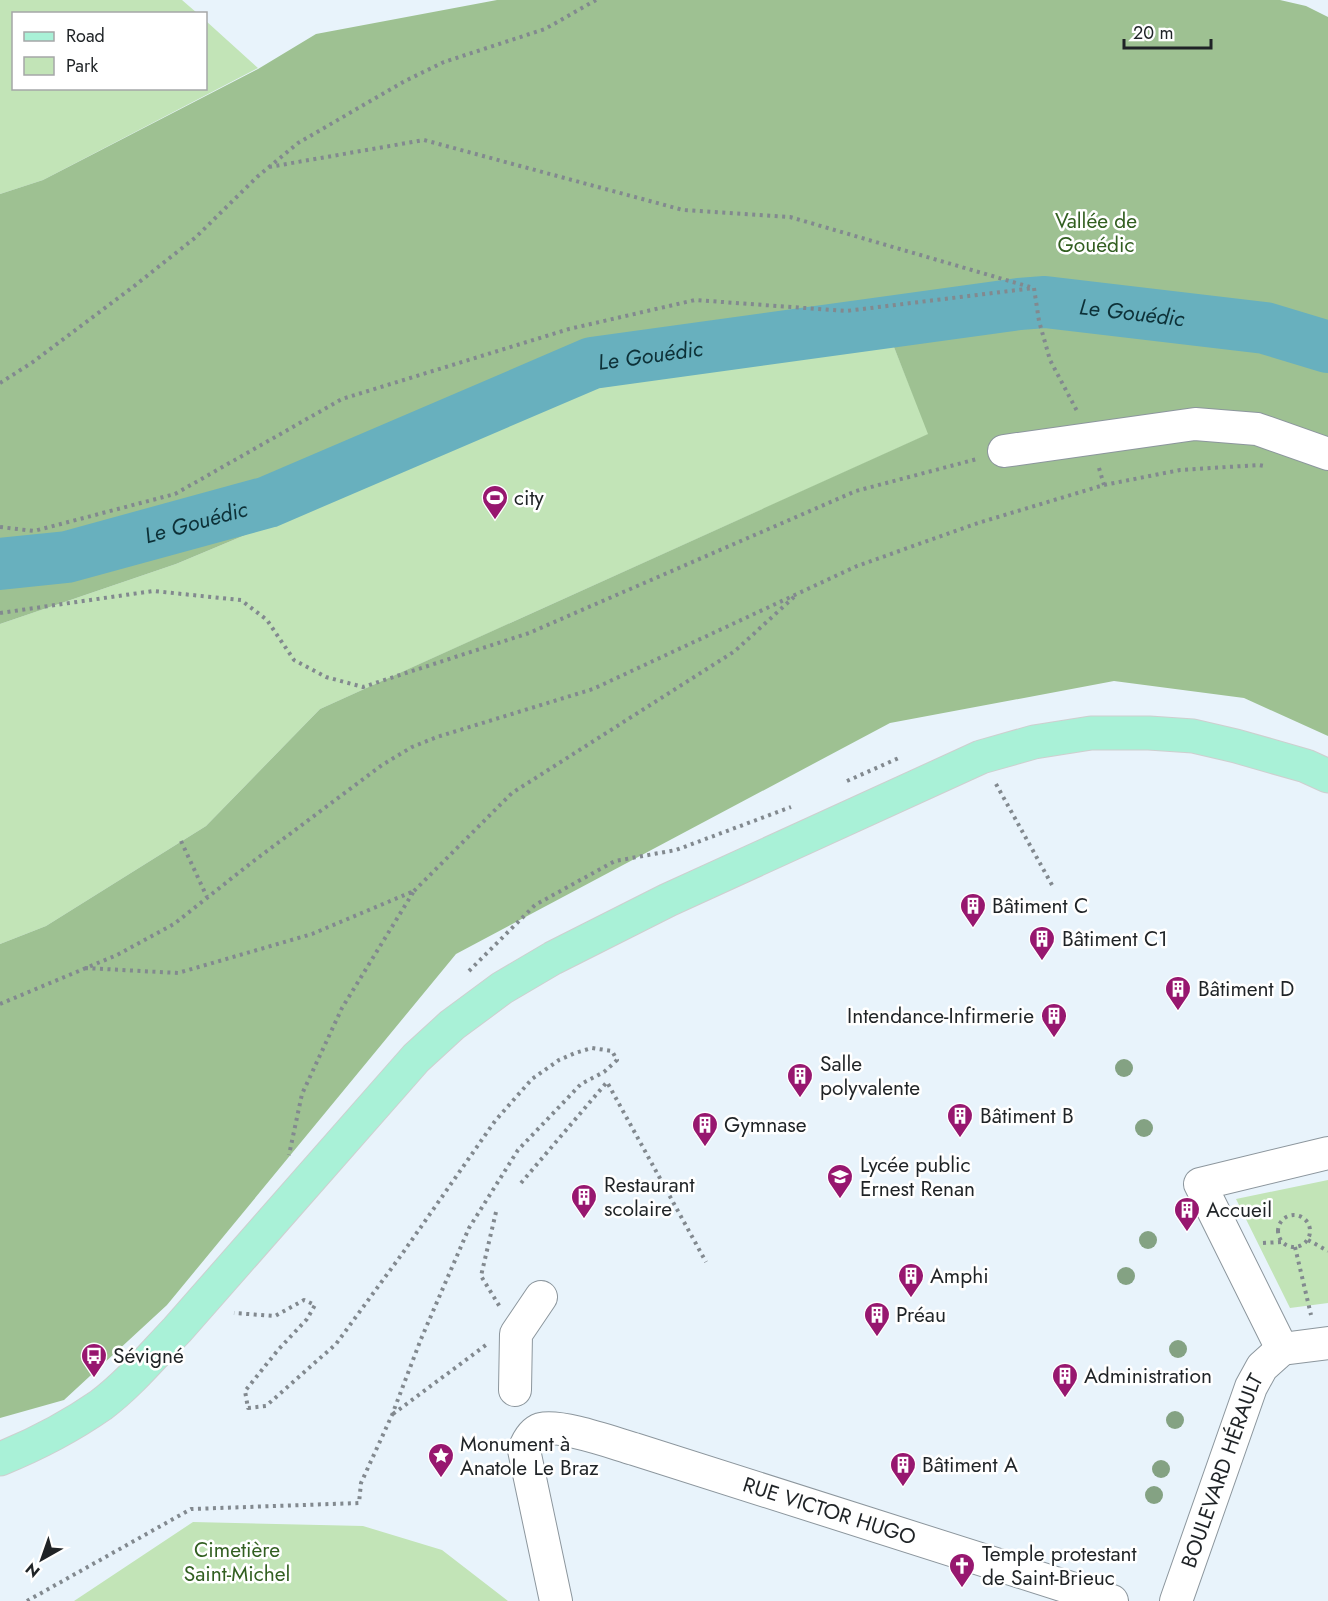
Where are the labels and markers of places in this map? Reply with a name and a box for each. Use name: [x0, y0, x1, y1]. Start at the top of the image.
sports icon: city: [480, 483, 510, 521]
place label: city: [514, 483, 545, 513]
building icon: Bâtiment C: [958, 891, 988, 929]
place label: Bâtiment C: [992, 891, 1088, 921]
building icon: Bâtiment C1: [1027, 924, 1057, 962]
place label: Bâtiment C1: [1062, 924, 1168, 954]
building icon: Bâtiment D: [1163, 974, 1193, 1012]
place label: Bâtiment D: [1198, 974, 1294, 1004]
place label: Intendance-Infirmerie: [847, 1001, 1034, 1031]
building icon: Intendance-Infirmerie: [1039, 1001, 1069, 1039]
place label: Salle polyvalente: [820, 1049, 920, 1103]
building icon: Salle polyvalente: [785, 1061, 815, 1099]
building icon: Bâtiment B: [945, 1101, 975, 1139]
place label: Bâtiment B: [980, 1101, 1074, 1131]
building icon: Gymnase: [690, 1110, 720, 1148]
place label: Gymnase: [724, 1110, 807, 1140]
place label: Lycée public Ernest Renan: [860, 1150, 975, 1204]
school or university icon: Lycée public Ernest Renan: [825, 1162, 855, 1200]
place label: Restaurant scolaire: [604, 1170, 695, 1224]
building icon: Restaurant scolaire: [569, 1182, 599, 1220]
building icon: Accueil: [1172, 1195, 1202, 1233]
place label: Accueil: [1206, 1195, 1272, 1225]
building icon: Amphi: [896, 1261, 926, 1299]
place label: Amphi: [930, 1261, 989, 1291]
building icon: Préau: [862, 1300, 892, 1338]
place label: Préau: [896, 1300, 946, 1330]
bus stop icon: Sévigné: [79, 1341, 109, 1379]
place label: Sévigné: [113, 1341, 184, 1371]
building icon: Administration: [1050, 1361, 1080, 1399]
place label: Administration: [1084, 1361, 1212, 1391]
place label: Monument à Anatole Le Braz: [460, 1429, 599, 1483]
place icon: Monument à Anatole Le Braz: [426, 1441, 456, 1479]
building icon: Bâtiment A: [888, 1450, 918, 1488]
place label: Bâtiment A: [922, 1450, 1018, 1480]
place label: Temple protestant de Saint-Brieuc: [982, 1539, 1137, 1593]
church icon: Temple protestant de Saint-Brieuc: [947, 1551, 977, 1589]

